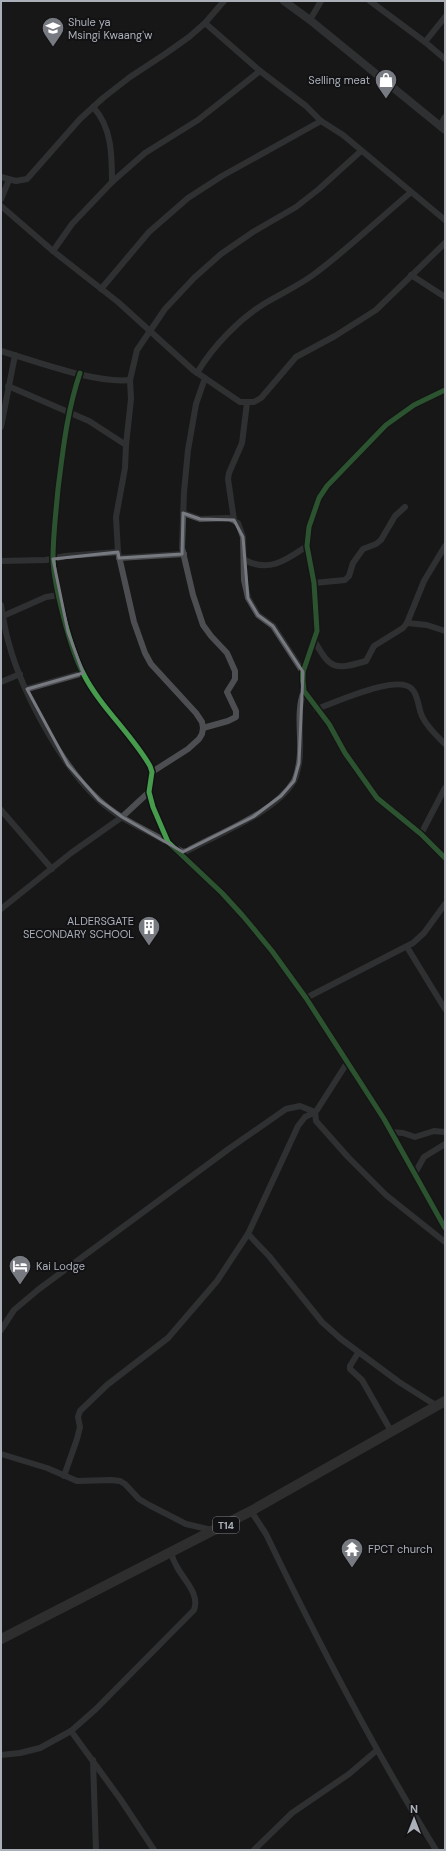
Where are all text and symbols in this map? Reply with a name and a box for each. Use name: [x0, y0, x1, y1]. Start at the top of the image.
school or university icon: Shule ya Msingi Kwaang'w: [40, 15, 66, 48]
place label: Shule ya Msingi Kwaang'w: [68, 15, 153, 42]
shop icon: Selling meat: [373, 67, 399, 100]
place label: Selling meat: [308, 73, 370, 87]
place label: ALDERSGATE SECONDARY SCHOOL: [23, 914, 134, 941]
building icon: ALDERSGATE SECONDARY SCHOOL: [136, 914, 162, 947]
hotel icon: Kai Lodge: [7, 1253, 33, 1286]
place label: Kai Lodge: [36, 1259, 85, 1273]
road number: T14: [213, 1517, 239, 1533]
temple icon: FPCT church: [339, 1536, 365, 1569]
place label: FPCT church: [368, 1542, 432, 1556]
north arrow: [394, 1799, 434, 1839]
text: N: [410, 1802, 418, 1816]

